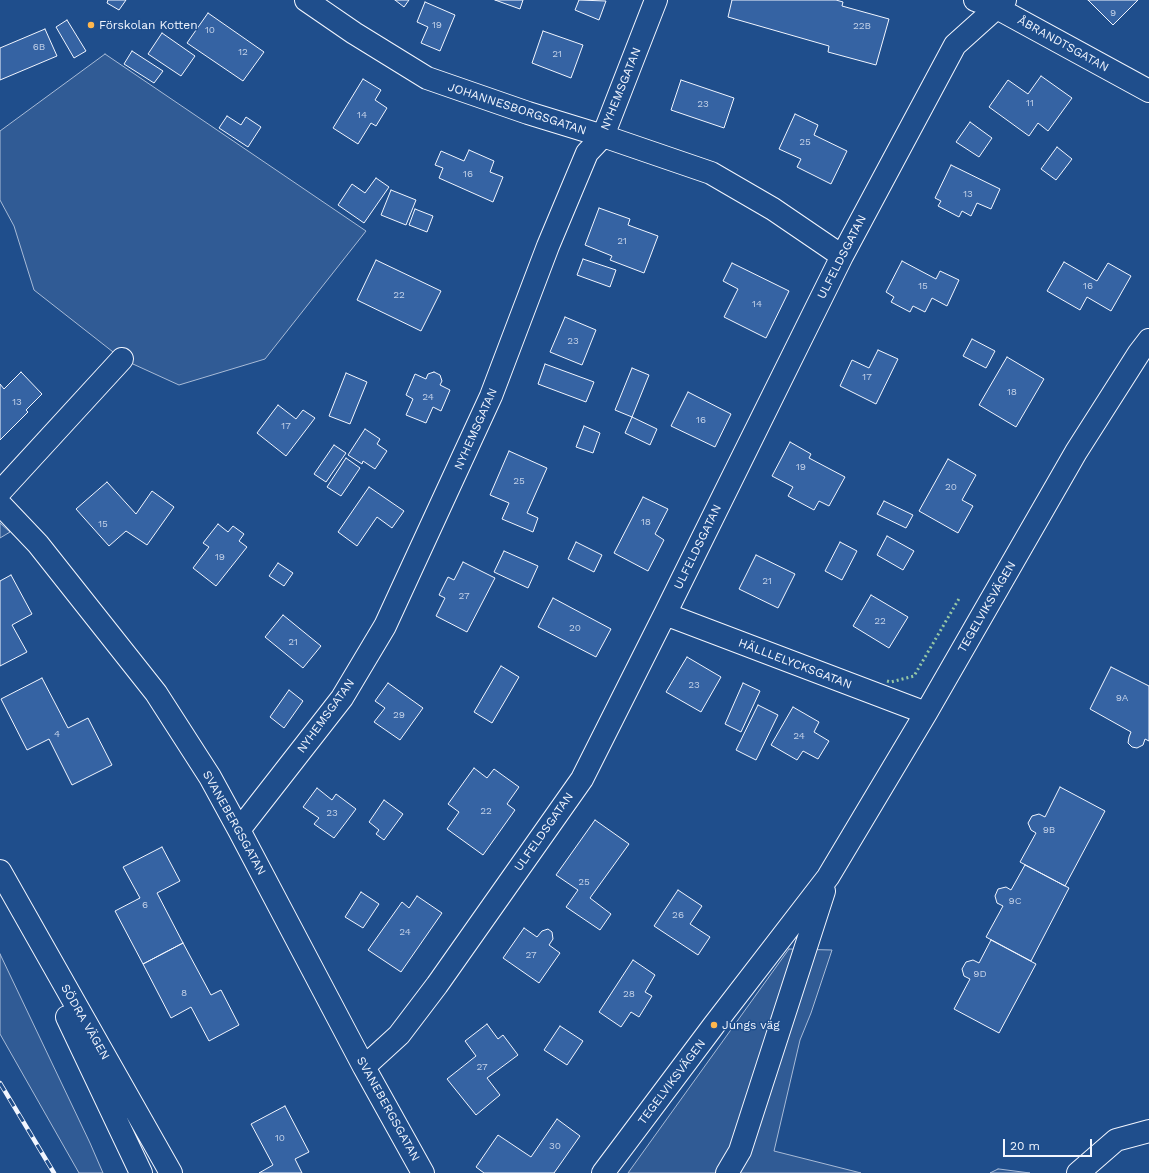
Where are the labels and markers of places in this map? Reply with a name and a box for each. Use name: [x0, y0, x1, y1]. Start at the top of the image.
place label: Förskolan Kotten: [99, 18, 198, 32]
marker: Förskolan Kotten: [86, 20, 96, 30]
place label: Jungs väg: [722, 1018, 780, 1032]
marker: Jungs väg: [709, 1020, 719, 1030]

